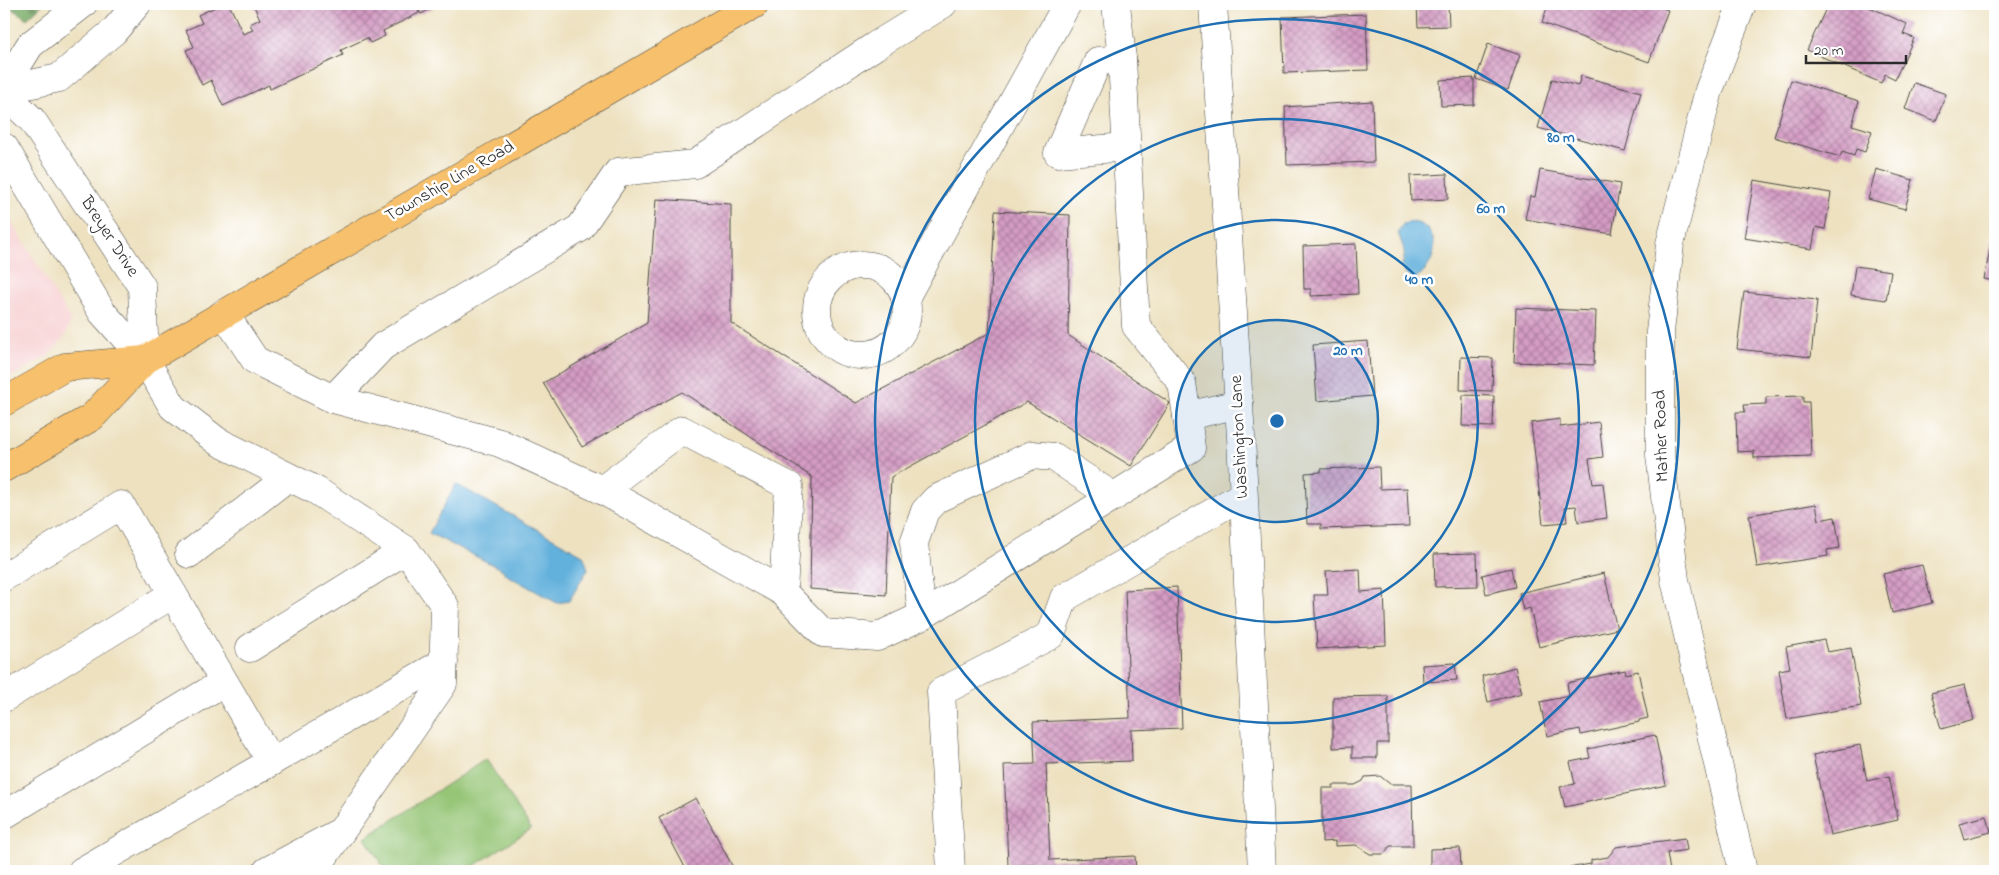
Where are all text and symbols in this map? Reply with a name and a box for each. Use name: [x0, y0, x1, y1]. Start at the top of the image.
scale bar: [1806, 32, 1906, 64]
text: 20 m: [1814, 40, 1844, 62]
text: 80 m: [1546, 127, 1575, 149]
street label: Township Line Road: [381, 134, 519, 230]
street label: Breyer Drive: [73, 191, 145, 283]
text: 60 m: [1476, 198, 1506, 220]
text: 40 m: [1404, 269, 1433, 291]
text: 20 m: [1332, 340, 1363, 362]
street label: Washington Lane: [1224, 374, 1257, 499]
street label: Mather Road: [1647, 389, 1677, 483]
centre of rings: [1268, 412, 1286, 430]

